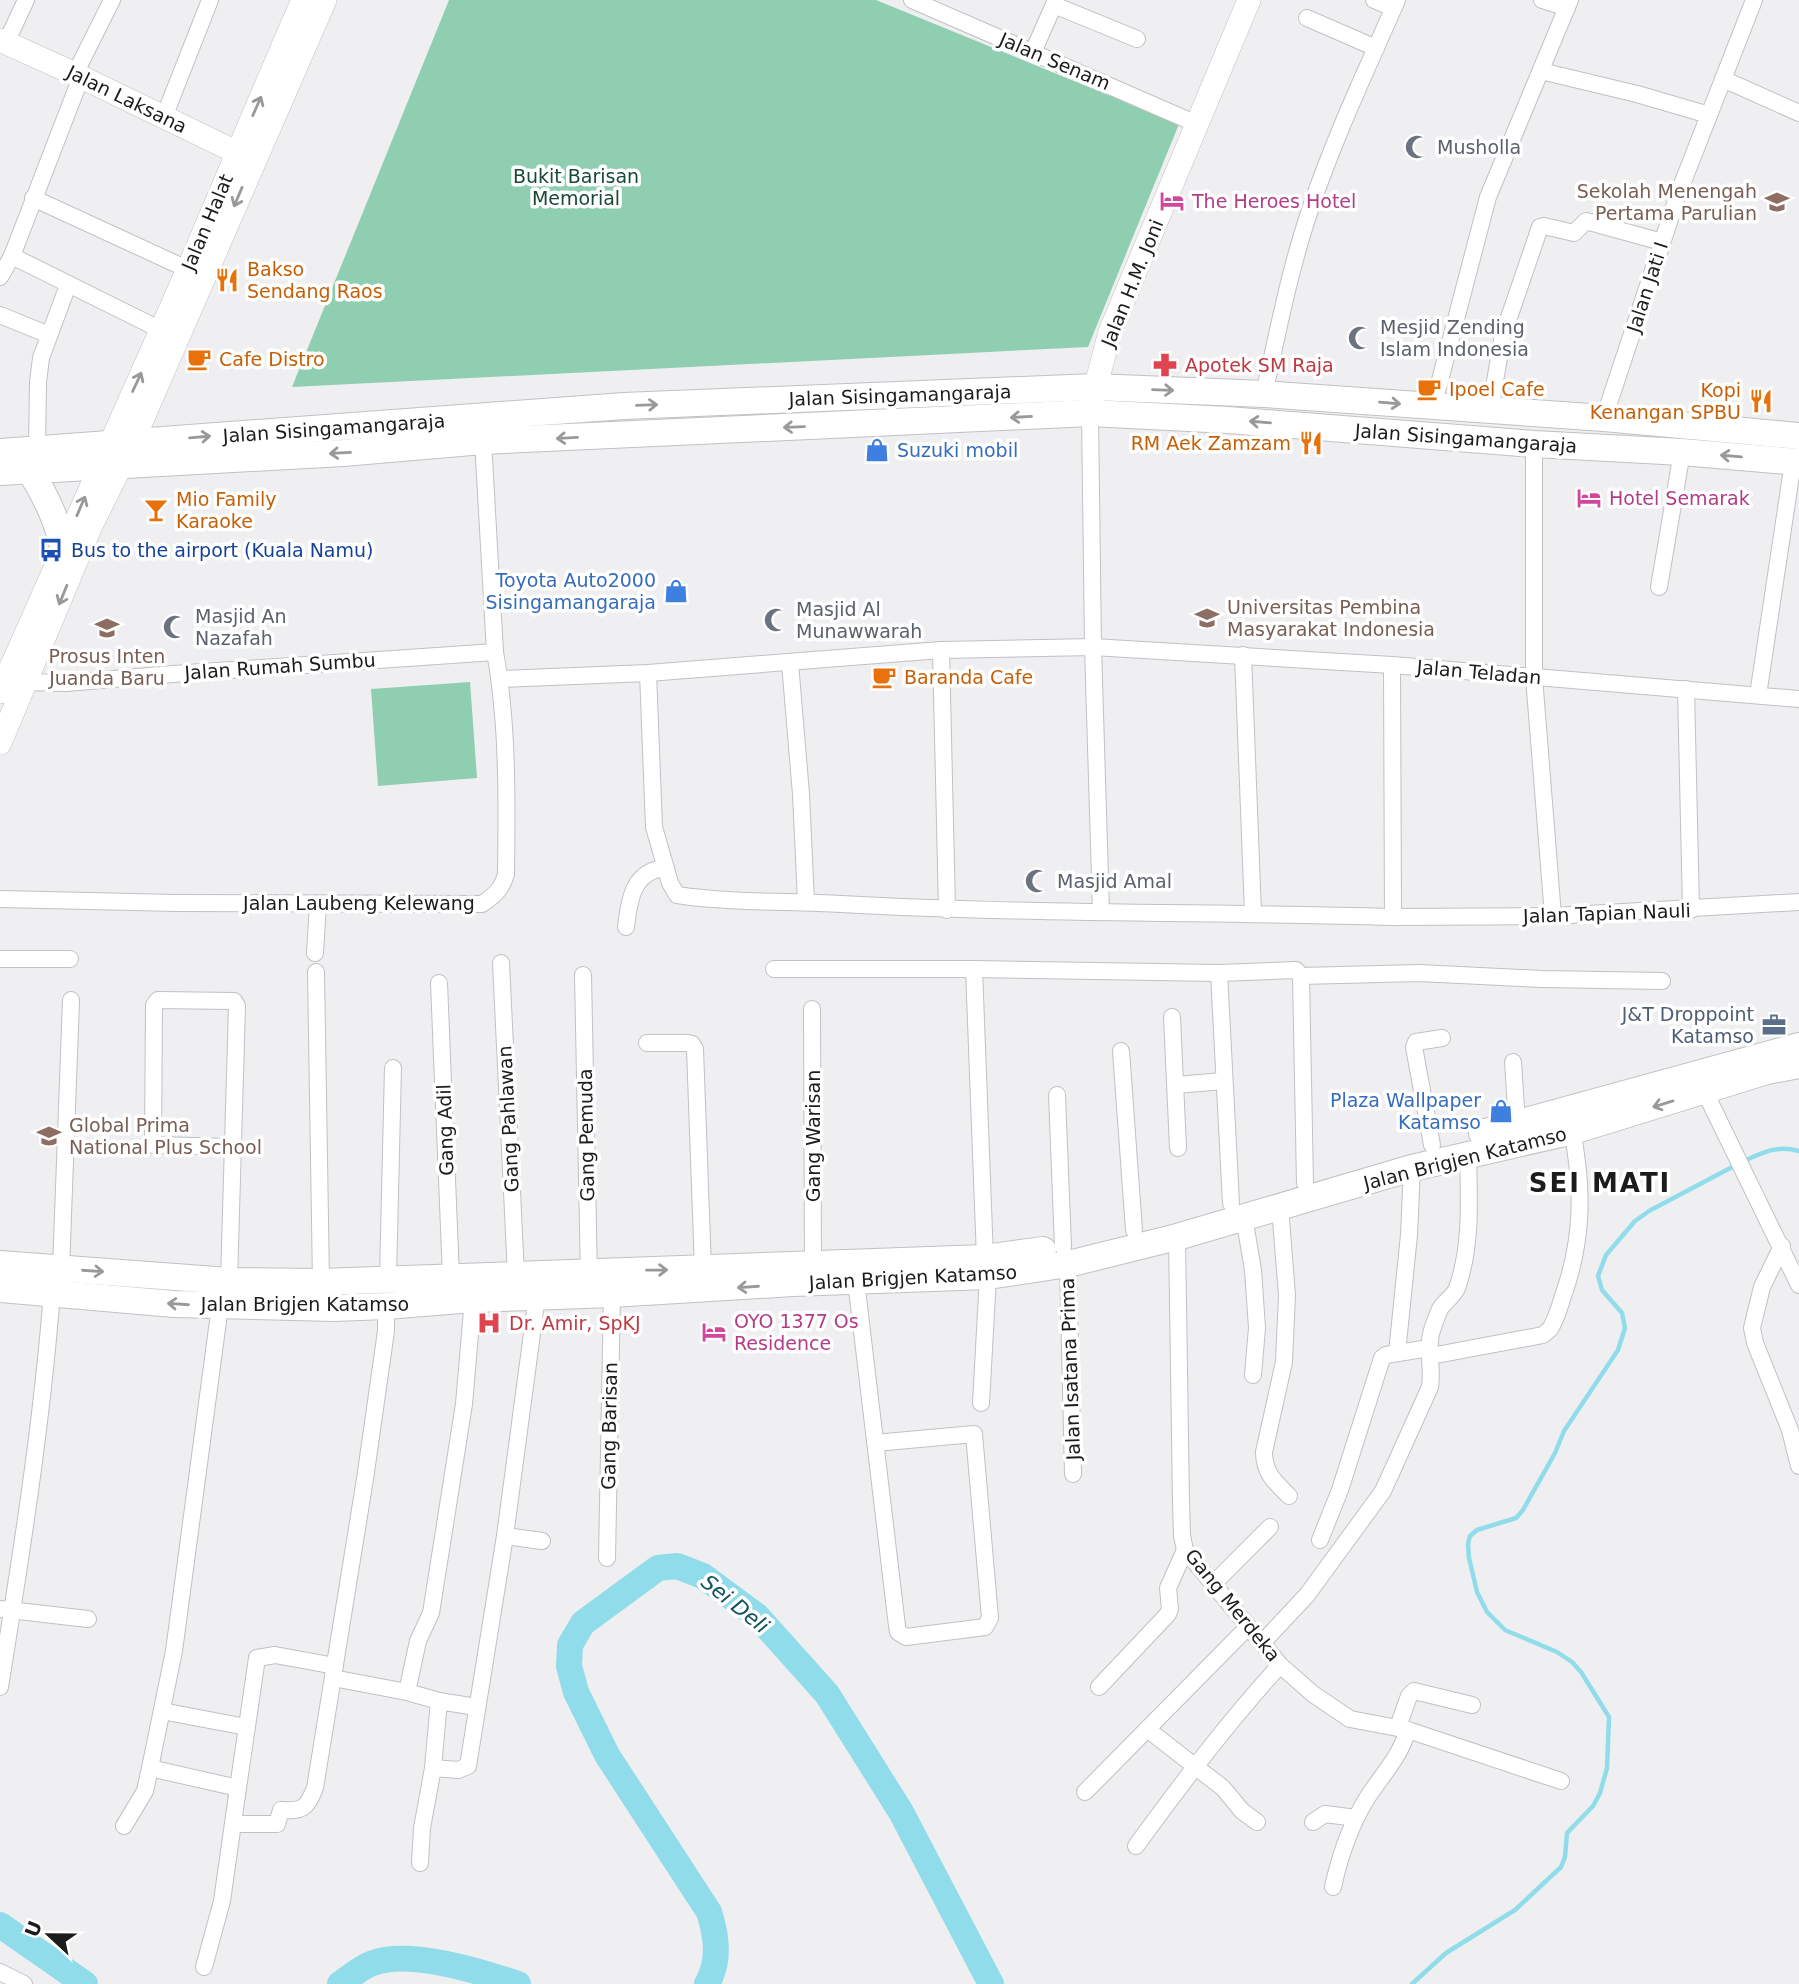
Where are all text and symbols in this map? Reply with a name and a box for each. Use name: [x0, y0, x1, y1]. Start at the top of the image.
street label: Jalan Senam: [995, 27, 1114, 94]
street label: Jalan Laksana: [63, 60, 191, 138]
one-way arrow: [251, 95, 264, 117]
mosque icon: Musholla: [1403, 133, 1431, 161]
place label: Musholla: [1437, 136, 1521, 158]
park label: Bukit Barisan Memorial: [513, 165, 639, 209]
street label: Jalan Halat: [176, 170, 237, 274]
place label: Sekolah Menengah Pertama Parulian: [1577, 180, 1757, 224]
one-way arrow: [231, 186, 244, 207]
hotel icon: The Heroes Hotel: [1158, 187, 1186, 215]
school or university icon: Sekolah Menengah Pertama Parulian: [1763, 188, 1791, 216]
place label: The Heroes Hotel: [1191, 190, 1356, 212]
street label: Jalan H.M. Joni: [1096, 216, 1168, 351]
street label: Jalan Jati I: [1622, 239, 1672, 336]
place label: Bakso Sendang Raos: [247, 258, 383, 302]
restaurant icon: Bakso Sendang Raos: [213, 266, 241, 294]
place label: Mesjid Zending Islam Indonesia: [1380, 316, 1529, 360]
mosque icon: Mesjid Zending Islam Indonesia: [1346, 324, 1374, 352]
cafe icon: Cafe Distro: [185, 345, 213, 373]
place label: Cafe Distro: [219, 348, 325, 370]
pharmacy icon: Apotek SM Raja: [1151, 351, 1179, 379]
place label: Apotek SM Raja: [1185, 354, 1334, 376]
one-way arrow: [131, 372, 144, 393]
cafe icon: Ipoel Cafe: [1415, 375, 1443, 403]
place label: Ipoel Cafe: [1449, 378, 1545, 400]
place label: Kopi Kenangan SPBU: [1590, 379, 1741, 423]
street label: Jalan Sisingamangaraja: [787, 380, 1012, 410]
one-way arrow: [1151, 383, 1174, 396]
restaurant icon: Kopi Kenangan SPBU: [1747, 387, 1775, 415]
one-way arrow: [1378, 397, 1400, 410]
one-way arrow: [635, 398, 658, 412]
street label: Jalan Sisingamangaraja: [221, 409, 446, 447]
one-way arrow: [1010, 410, 1033, 423]
one-way arrow: [1249, 415, 1272, 428]
street label: Jalan Sisingamangaraja: [1353, 419, 1578, 457]
one-way arrow: [783, 420, 806, 433]
restaurant icon: RM Aek Zamzam: [1297, 429, 1325, 457]
one-way arrow: [188, 430, 211, 443]
one-way arrow: [556, 431, 579, 444]
place label: RM Aek Zamzam: [1131, 432, 1291, 454]
shop icon: Suzuki mobil: [863, 436, 891, 464]
place label: Suzuki mobil: [897, 439, 1018, 461]
one-way arrow: [329, 447, 352, 460]
one-way arrow: [1720, 450, 1743, 463]
hotel icon: Hotel Semarak: [1575, 484, 1603, 512]
place label: Hotel Semarak: [1609, 487, 1750, 509]
place label: Mio Family Karaoke: [176, 488, 276, 532]
one-way arrow: [75, 496, 88, 517]
bar icon: Mio Family Karaoke: [142, 496, 170, 524]
bus stop icon: Bus to the airport (Kuala Namu): [37, 536, 65, 564]
place label: Bus to the airport (Kuala Namu): [71, 539, 373, 561]
place label: Toyota Auto2000 Sisingamangaraja: [485, 569, 656, 613]
shop icon: Toyota Auto2000 Sisingamangaraja: [662, 577, 690, 605]
one-way arrow: [55, 583, 68, 605]
place label: Universitas Pembina Masyarakat Indonesia: [1227, 596, 1435, 640]
place label: Masjid Al Munawwarah: [796, 598, 922, 642]
school or university icon: Universitas Pembina Masyarakat Indonesia: [1193, 604, 1221, 632]
place label: Masjid An Nazafah: [195, 605, 287, 649]
mosque icon: Masjid Al Munawwarah: [762, 606, 790, 634]
mosque icon: Masjid An Nazafah: [161, 613, 189, 641]
school or university icon: Prosus Inten Juanda Baru: [93, 614, 121, 642]
place label: Prosus Inten Juanda Baru: [48, 645, 165, 689]
street label: Jalan Rumah Sumbu: [183, 648, 376, 684]
street label: Jalan Teladan: [1415, 656, 1542, 688]
cafe icon: Baranda Cafe: [870, 663, 898, 691]
place label: Baranda Cafe: [904, 666, 1033, 688]
mosque icon: Masjid Amal: [1023, 867, 1051, 895]
place label: Masjid Amal: [1057, 870, 1172, 892]
street label: Jalan Laubeng Kelewang: [242, 892, 475, 914]
street label: Jalan Tapian Nauli: [1522, 899, 1691, 927]
place label: J&T Droppoint Katamso: [1621, 1003, 1754, 1047]
office icon: J&T Droppoint Katamso: [1760, 1011, 1788, 1039]
street label: Gang Pahlawan: [493, 1045, 523, 1193]
street label: Gang Pemuda: [574, 1068, 598, 1202]
street label: Gang Warisan: [802, 1070, 824, 1202]
street label: Gang Adil: [432, 1084, 458, 1176]
place label: Plaza Wallpaper Katamso: [1330, 1089, 1481, 1133]
shop icon: Plaza Wallpaper Katamso: [1487, 1097, 1515, 1125]
one-way arrow: [1652, 1098, 1674, 1111]
place label: Global Prima National Plus School: [69, 1114, 262, 1158]
school or university icon: Global Prima National Plus School: [35, 1122, 63, 1150]
street label: Jalan Brigjen Katamso: [1360, 1122, 1569, 1194]
district label: SEI MATI: [1529, 1168, 1671, 1198]
street label: Jalan Brigjen Katamso: [807, 1261, 1018, 1293]
one-way arrow: [645, 1264, 668, 1277]
one-way arrow: [81, 1265, 103, 1278]
street label: Jalan Isatana Prima: [1056, 1277, 1084, 1462]
one-way arrow: [737, 1281, 759, 1294]
street label: Jalan Brigjen Katamso: [200, 1293, 409, 1315]
one-way arrow: [167, 1297, 190, 1310]
hospital icon: Dr. Amir, SpKJ: [475, 1309, 503, 1337]
place label: OYO 1377 Os Residence: [734, 1310, 859, 1354]
place label: Dr. Amir, SpKJ: [509, 1312, 641, 1334]
hotel icon: OYO 1377 Os Residence: [700, 1318, 728, 1346]
street label: Gang Barisan: [597, 1362, 621, 1490]
street label: Gang Merdeka: [1181, 1544, 1285, 1666]
water label: Sei Deli: [697, 1570, 774, 1638]
north arrow: [14, 1900, 84, 1970]
text: U: [20, 1917, 46, 1940]

